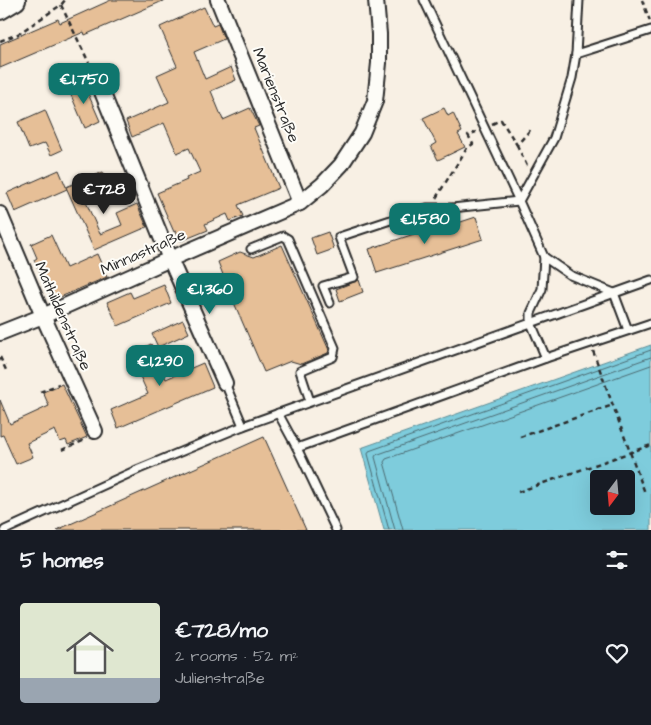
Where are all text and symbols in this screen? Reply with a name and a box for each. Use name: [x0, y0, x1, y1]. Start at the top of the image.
street label: Marienstraße: [247, 44, 305, 146]
pin: €1,750: [43, 62, 125, 105]
text: €1,750: [60, 68, 108, 90]
pin: €728: [74, 172, 134, 215]
text: €728: [83, 178, 125, 200]
pin: €1,580: [384, 202, 466, 245]
text: €1,580: [400, 208, 450, 230]
street label: Minnastraße: [97, 223, 189, 281]
street label: Mathildenstraße: [29, 258, 97, 374]
pin: €1,360: [169, 272, 251, 315]
text: €1,360: [187, 278, 233, 300]
pin: €1,290: [119, 344, 201, 387]
text: €1,290: [137, 350, 183, 372]
north arrow: [590, 470, 635, 515]
map controls: [590, 470, 635, 515]
text: 5 homes: [20, 546, 104, 575]
icon: filters: [603, 546, 631, 574]
text: €728/mo: [175, 616, 268, 645]
icon: home: [60, 623, 120, 683]
icon: heart: [603, 639, 631, 667]
text: 2 rooms · 52 m²: [175, 645, 298, 667]
text: Julienstraße: [175, 667, 265, 689]

